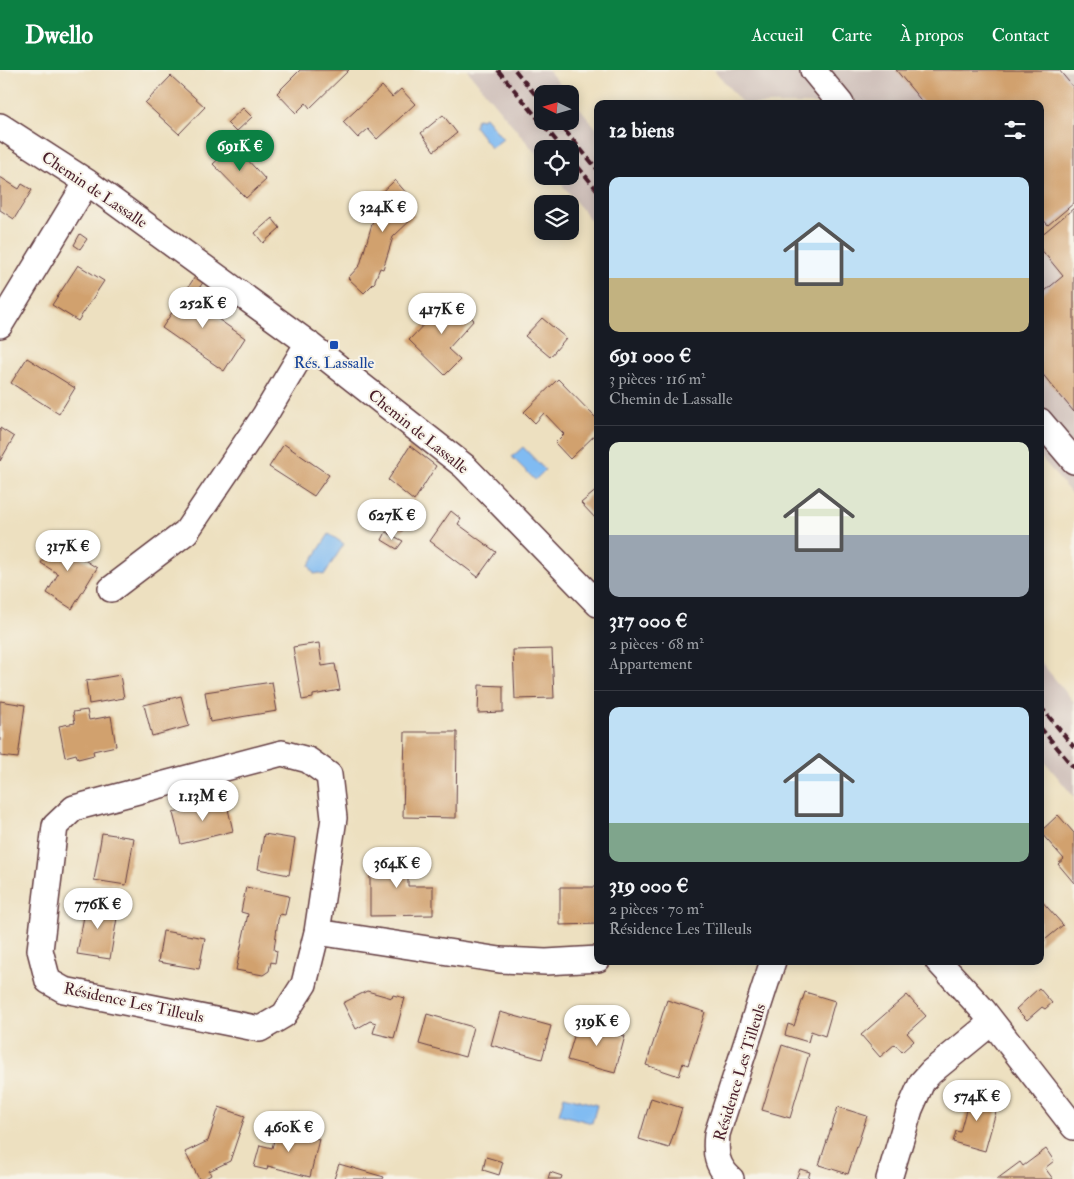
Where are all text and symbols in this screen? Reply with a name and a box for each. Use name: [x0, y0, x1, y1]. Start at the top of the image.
text: Dwello: [25, 20, 93, 51]
text: Accueil: [751, 24, 804, 47]
text: Carte: [832, 24, 872, 47]
text: À propos: [900, 24, 964, 47]
text: Contact: [992, 24, 1049, 47]
north arrow: [534, 85, 579, 130]
map controls: [534, 85, 579, 240]
icon: filters: [1001, 116, 1029, 144]
text: 12 biens: [609, 117, 674, 144]
pin: 691K €: [199, 129, 281, 172]
text: 691K €: [217, 136, 263, 156]
button: locate: [534, 140, 579, 185]
street label: Chemin de Lassalle: [38, 147, 152, 233]
pin: 324K €: [342, 190, 424, 233]
button: layers: [534, 195, 579, 240]
text: 324K €: [360, 197, 406, 217]
icon: home: [774, 209, 864, 299]
pin: 252K €: [162, 286, 244, 329]
pin: 417K €: [401, 292, 483, 335]
text: 252K €: [179, 293, 227, 313]
text: 417K €: [419, 299, 465, 319]
marker: Rés. Lassalle: [328, 339, 340, 351]
text: 691 000 €: [609, 342, 691, 369]
place label: Rés. Lassalle: [294, 353, 375, 373]
text: 3 pièces · 116 m²: [609, 369, 706, 389]
street label: Chemin de Lassalle: [364, 385, 473, 479]
text: Chemin de Lassalle: [609, 389, 733, 409]
icon: home: [774, 475, 864, 565]
pin: 627K €: [351, 498, 433, 541]
text: 627K €: [368, 505, 416, 525]
pin: 317K €: [27, 530, 109, 572]
text: 317K €: [46, 536, 90, 556]
text: 317 000 €: [609, 607, 688, 634]
text: 2 pièces · 68 m²: [609, 634, 704, 654]
text: Appartement: [609, 654, 692, 674]
icon: home: [774, 740, 864, 830]
pin: 1.13M €: [157, 780, 249, 822]
text: 1.13M €: [179, 786, 227, 806]
pin: 364K €: [356, 846, 438, 889]
text: 364K €: [374, 853, 420, 873]
text: 319 000 €: [609, 872, 689, 899]
pin: 776K €: [57, 888, 139, 930]
text: 776K €: [75, 894, 121, 914]
text: 2 pièces · 70 m²: [609, 899, 704, 919]
text: Résidence Les Tilleuls: [609, 919, 752, 939]
street label: Résidence Les Tilleuls: [62, 978, 206, 1028]
street label: Résidence Les Tilleuls: [710, 1001, 770, 1143]
pin: 319K €: [556, 1004, 638, 1047]
text: 319K €: [575, 1011, 619, 1031]
pin: 574K €: [936, 1080, 1018, 1122]
text: 574K €: [954, 1086, 1000, 1106]
pin: 460K €: [248, 1110, 330, 1153]
text: 460K €: [265, 1117, 313, 1137]

